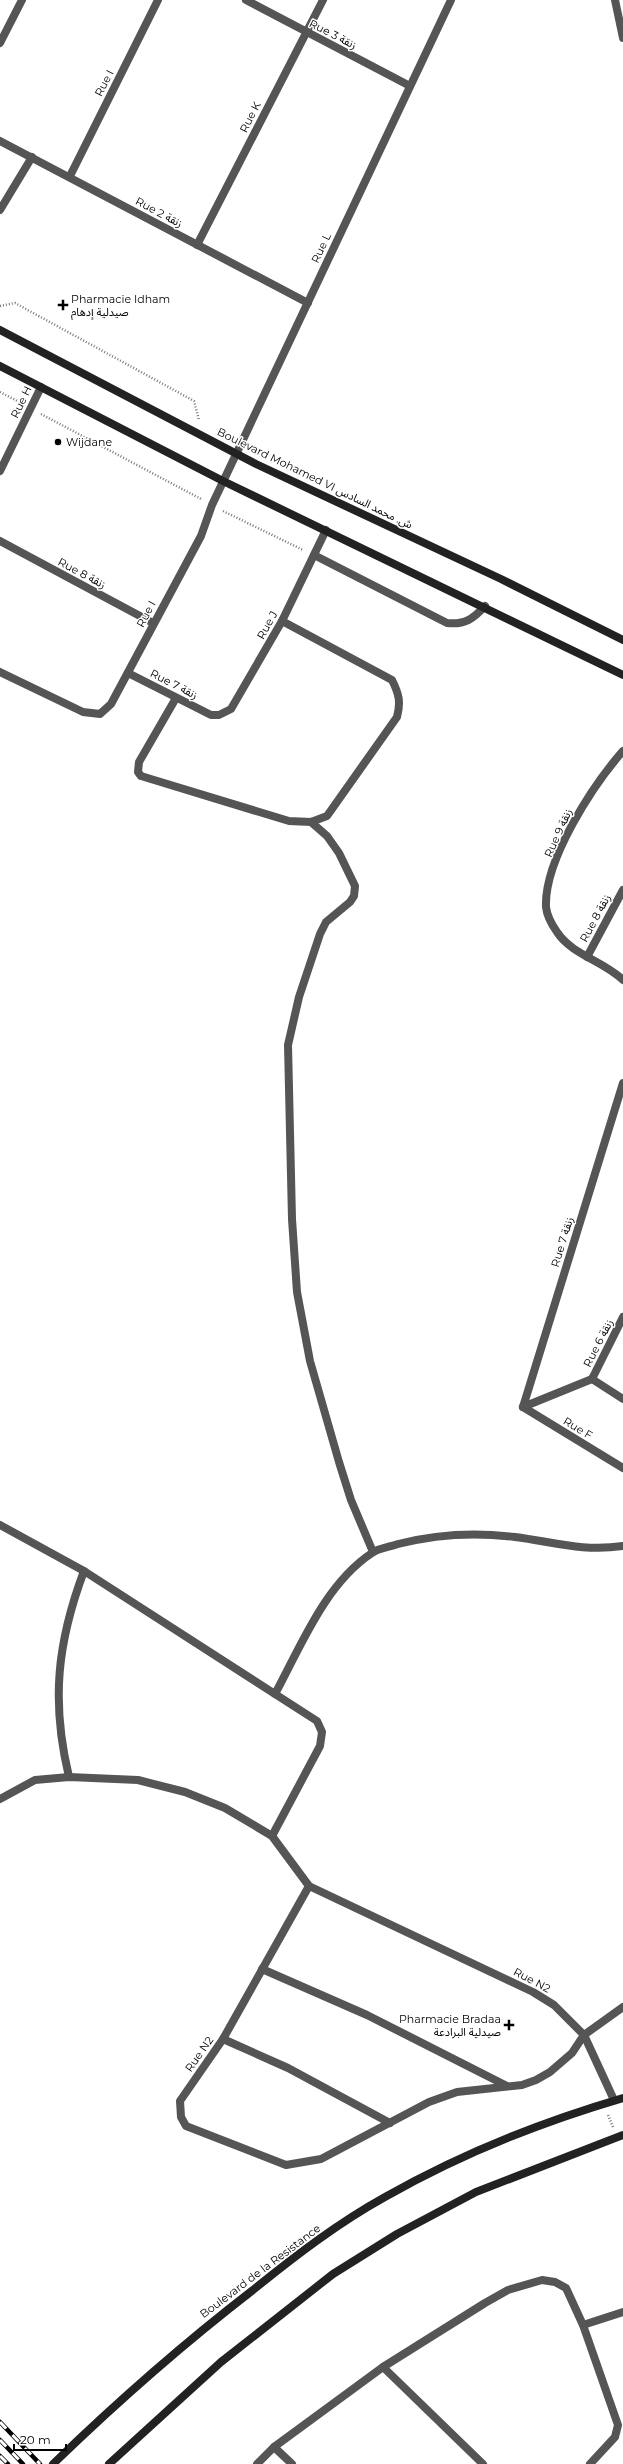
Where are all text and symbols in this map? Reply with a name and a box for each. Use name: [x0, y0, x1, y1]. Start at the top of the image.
street label: Rue 3 زنقة: [307, 16, 359, 52]
street label: Rue I: [91, 67, 117, 99]
street label: Rue K: [236, 99, 264, 135]
street label: Rue 2 زنقة: [133, 194, 185, 230]
street label: Rue L: [308, 230, 334, 265]
place label: Pharmacie Idham صيدلية إدهام: [71, 292, 170, 320]
marker: Pharmacie Idham صيدلية إدهام: [58, 300, 68, 310]
street label: Rue H: [7, 384, 35, 420]
street label: Boulevard Mohamed VI ش. محمد السادس: [215, 424, 415, 532]
place label: Wijdane: [66, 435, 112, 449]
marker: Wijdane: [53, 437, 63, 447]
street label: Rue 8 زنقة: [56, 555, 108, 591]
street label: Rue I: [133, 598, 159, 630]
street label: Rue J: [254, 608, 280, 642]
street label: Rue 7 زنقة: [148, 666, 200, 702]
street label: Rue 9 زنقة: [541, 806, 575, 860]
street label: Rue 8 زنقة: [577, 892, 613, 944]
street label: Rue 7 زنقة: [548, 1215, 576, 1269]
street label: Rue 6 زنقة: [580, 1317, 616, 1369]
street label: Rue F: [561, 1414, 595, 1442]
street label: Rue N2: [511, 1964, 553, 1996]
place label: Pharmacie Bradaa صيدلية البرادعة: [399, 2012, 501, 2039]
marker: Pharmacie Bradaa صيدلية البرادعة: [504, 2020, 514, 2030]
street label: Rue N2: [182, 2034, 216, 2074]
street label: Boulevard de la Resistance: [197, 2221, 323, 2321]
scale bar: [14, 2426, 66, 2452]
text: 20 m: [20, 2432, 51, 2447]

